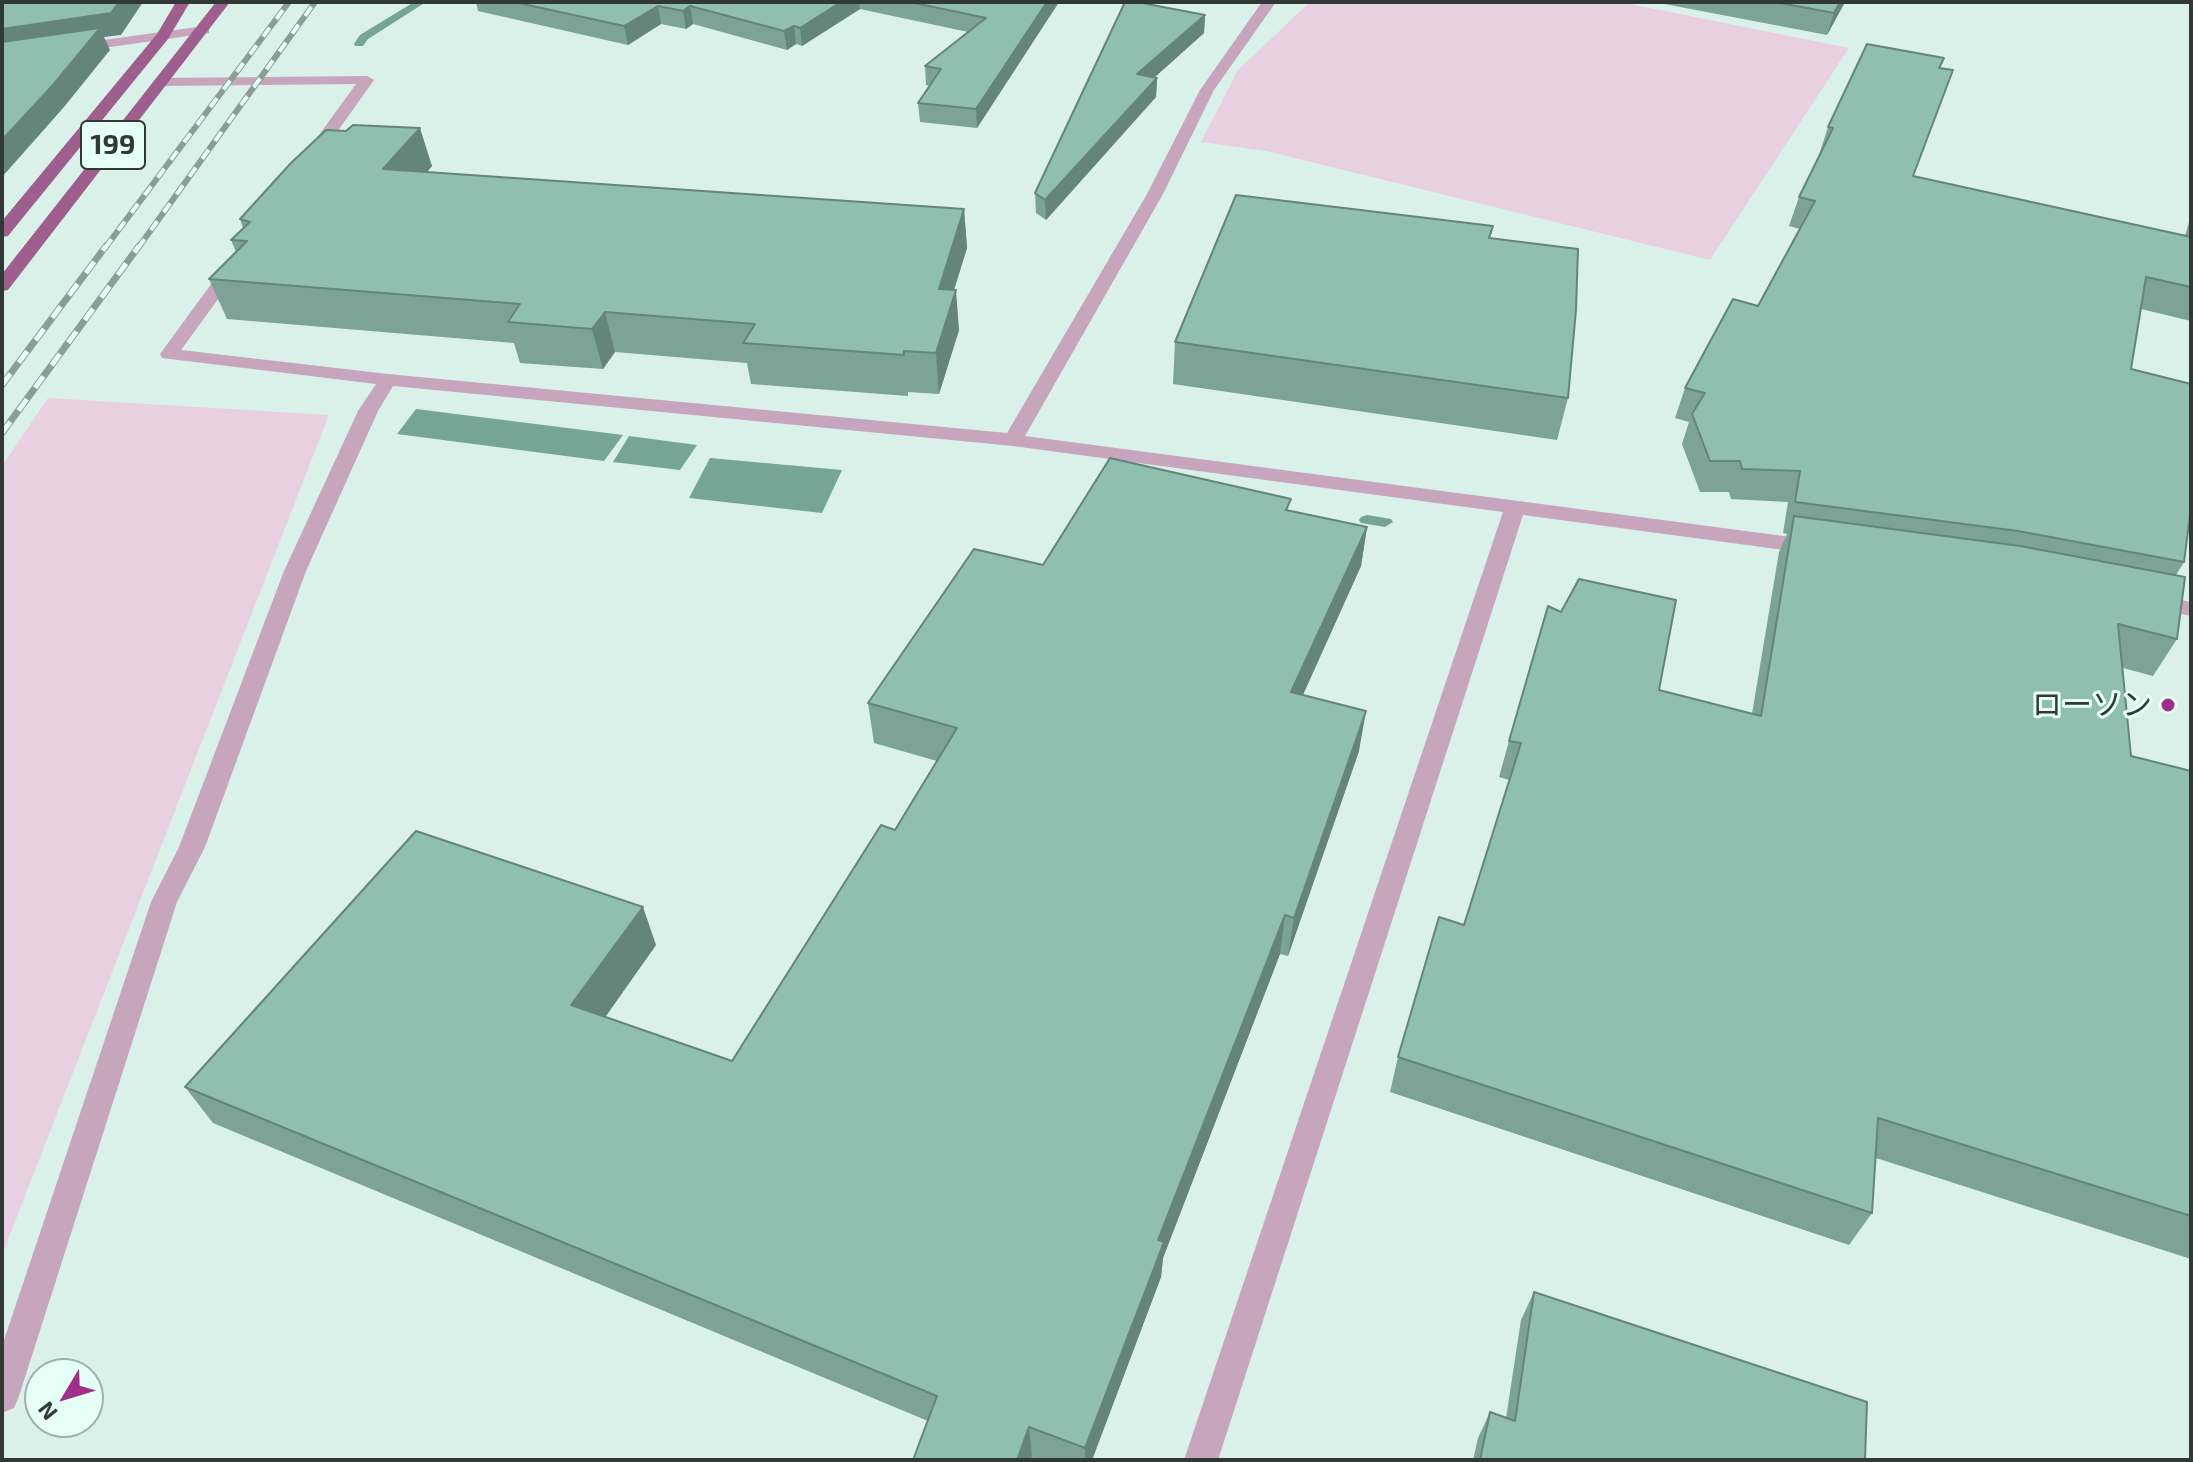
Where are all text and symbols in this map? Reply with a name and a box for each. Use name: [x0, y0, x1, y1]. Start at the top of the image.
road number: 199: [81, 121, 145, 169]
place label: ローソン: [2032, 687, 2152, 723]
marker: ローソン: [2159, 696, 2177, 714]
north arrow: [24, 1358, 104, 1438]
text: N: [32, 1397, 62, 1426]

